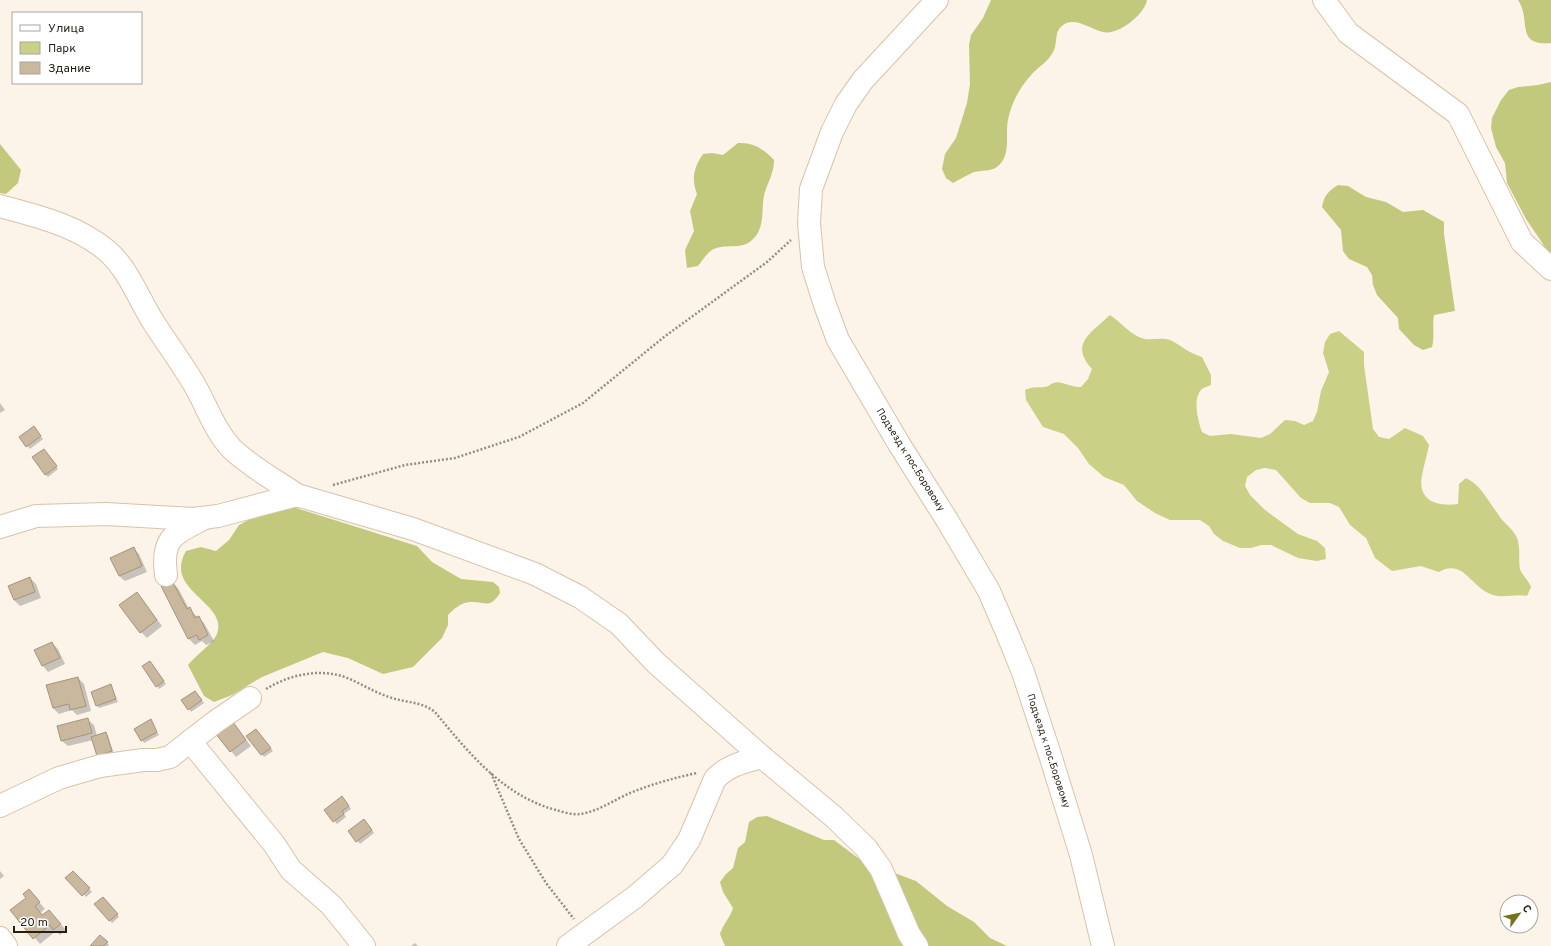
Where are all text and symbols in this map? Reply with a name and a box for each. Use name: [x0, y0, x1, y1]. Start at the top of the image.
legend: [12, 12, 142, 84]
text: Улица: [48, 21, 84, 37]
text: Парк: [48, 41, 76, 57]
text: Здание: [48, 61, 91, 77]
street label: Подъезд к пос.Боровому: [873, 406, 947, 514]
street label: Подъезд к пос.Боровому: [1023, 692, 1073, 810]
north arrow: [1499, 894, 1539, 934]
text: С: [1519, 902, 1534, 916]
scale bar: [14, 908, 66, 934]
text: 20 m: [20, 915, 48, 931]

